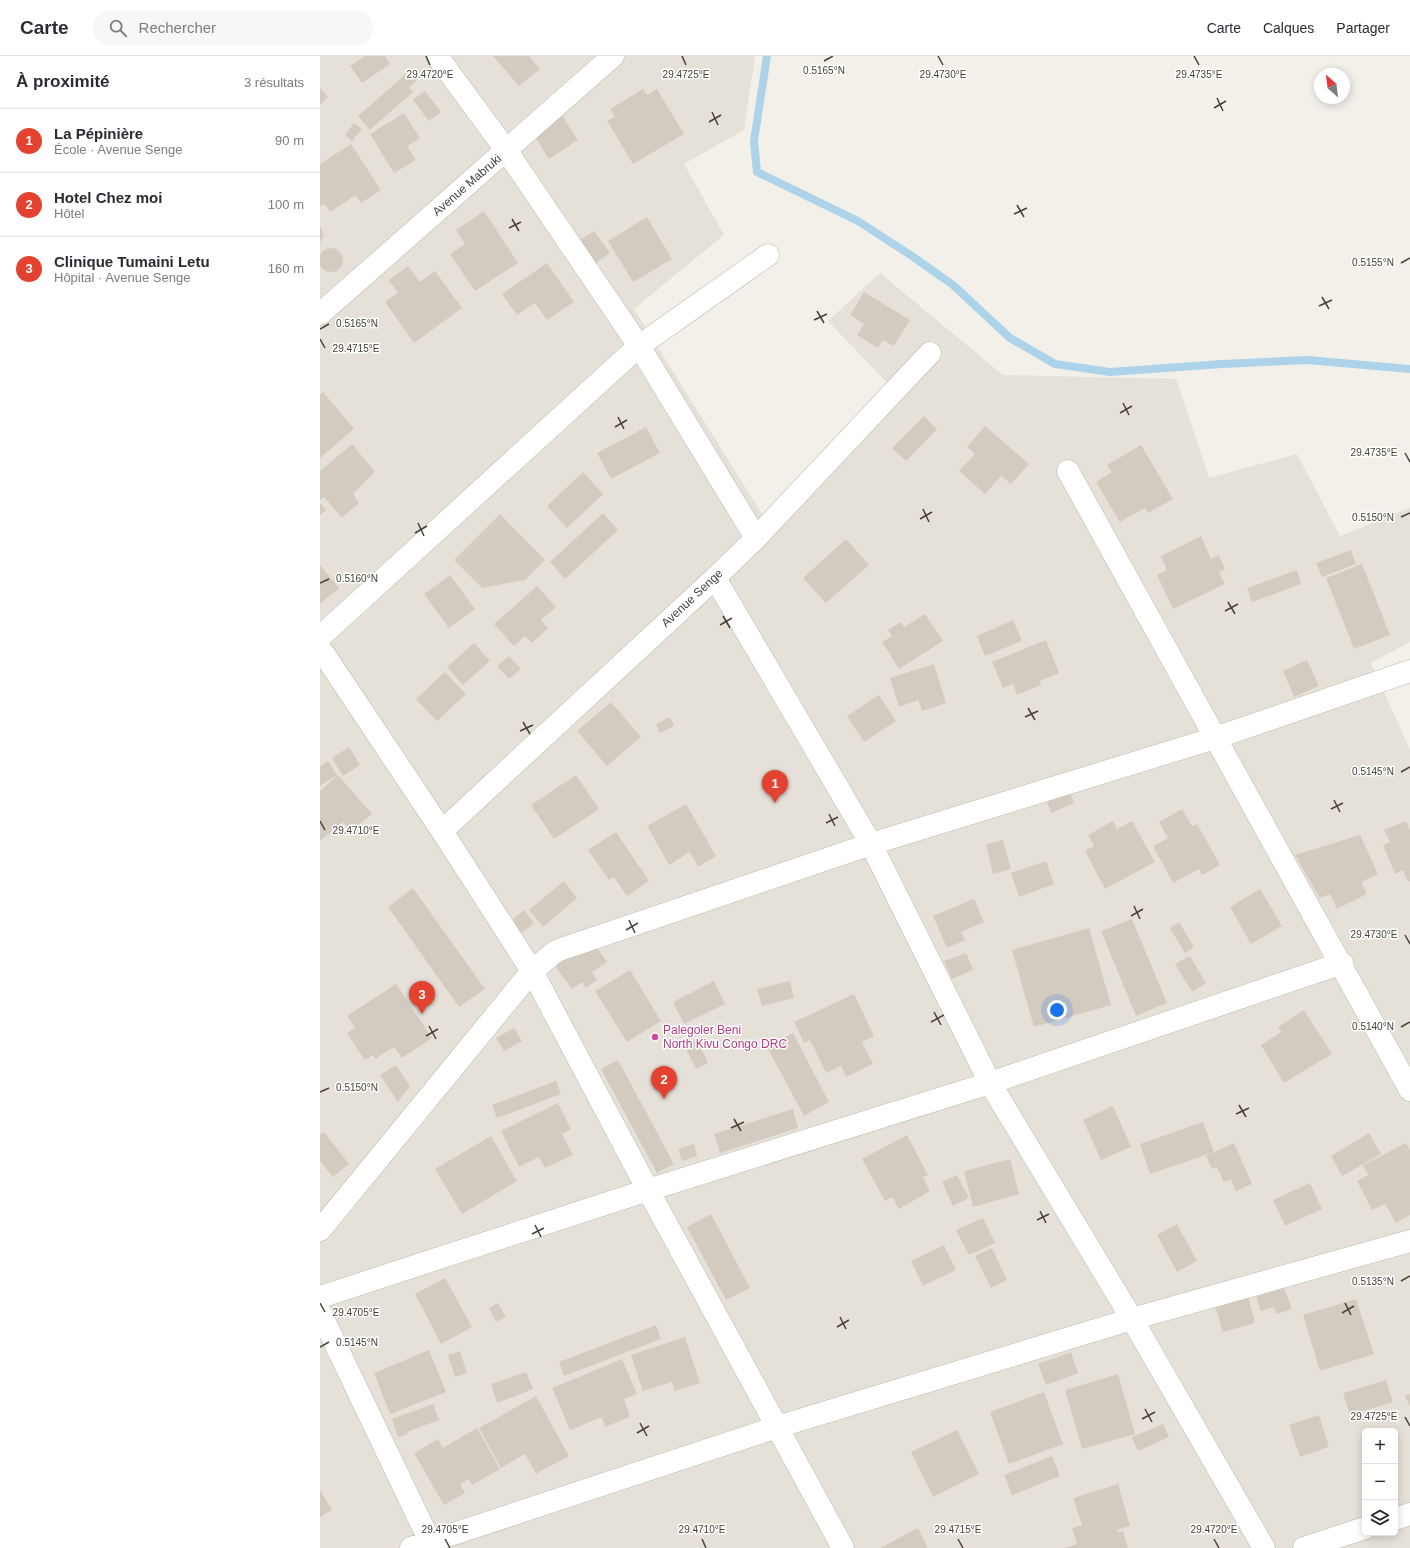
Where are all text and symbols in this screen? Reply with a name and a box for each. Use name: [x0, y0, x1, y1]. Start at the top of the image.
search box: [93, 10, 373, 46]
text: Carte: [20, 17, 69, 38]
icon: search: [107, 17, 129, 39]
text: Rechercher: [139, 19, 216, 36]
text: Carte: [1207, 20, 1241, 36]
text: Calques: [1263, 20, 1314, 36]
text: Partager: [1336, 20, 1390, 36]
text: 0.5165°N: [803, 65, 845, 76]
north arrow: [1314, 68, 1350, 104]
text: 29.4720°E: [407, 69, 454, 80]
text: 29.4725°E: [663, 69, 710, 80]
text: 29.4730°E: [920, 69, 967, 80]
text: 29.4735°E: [1176, 69, 1223, 80]
text: À proximité: [16, 72, 110, 91]
text: 3 résultats: [244, 75, 304, 90]
text: La Pépinière: [54, 125, 143, 142]
text: 1: [25, 133, 33, 148]
text: 90 m: [275, 133, 304, 148]
text: École · Avenue Senge: [54, 142, 182, 157]
street label: Avenue Mabruki: [430, 151, 504, 219]
text: Hotel Chez moi: [54, 189, 162, 206]
text: 2: [25, 197, 33, 212]
text: 100 m: [268, 197, 304, 212]
text: Hôtel: [54, 206, 84, 221]
text: Clinique Tumaini Letu: [54, 253, 210, 270]
text: 0.5155°N: [1352, 257, 1394, 268]
text: 3: [25, 261, 33, 276]
text: 160 m: [268, 261, 304, 276]
text: Hôpital · Avenue Senge: [54, 270, 190, 285]
text: 0.5165°N: [336, 318, 378, 329]
text: 29.4715°E: [333, 343, 380, 354]
text: 29.4735°E: [1351, 447, 1398, 458]
text: 0.5150°N: [1352, 512, 1394, 523]
street label: Avenue Senge: [659, 566, 726, 630]
text: 0.5160°N: [336, 573, 378, 584]
text: 0.5145°N: [1352, 766, 1394, 777]
pin: 1: [762, 770, 788, 803]
text: 29.4710°E: [333, 825, 380, 836]
text: 29.4730°E: [1351, 929, 1398, 940]
pin: 3: [409, 981, 435, 1014]
your location: [1047, 1000, 1067, 1020]
text: 0.5140°N: [1352, 1021, 1394, 1032]
place label: Palegoler Beni North Kivu Congo DRC: [663, 1023, 787, 1051]
marker: Palegoler Beni North Kivu Congo DRC: [650, 1032, 660, 1042]
pin: 2: [651, 1066, 677, 1099]
text: 0.5150°N: [336, 1082, 378, 1093]
text: 0.5135°N: [1352, 1276, 1394, 1287]
text: 29.4705°E: [333, 1307, 380, 1318]
text: 0.5145°N: [336, 1337, 378, 1348]
text: 29.4725°E: [1351, 1411, 1398, 1422]
map controls: [1362, 1428, 1398, 1536]
button: +: [1362, 1428, 1398, 1464]
button: −: [1362, 1464, 1398, 1500]
button: layers: [1362, 1500, 1398, 1536]
text: 29.4705°E: [422, 1524, 469, 1535]
text: 29.4710°E: [679, 1524, 726, 1535]
text: 29.4715°E: [935, 1524, 982, 1535]
text: 29.4720°E: [1191, 1524, 1238, 1535]

